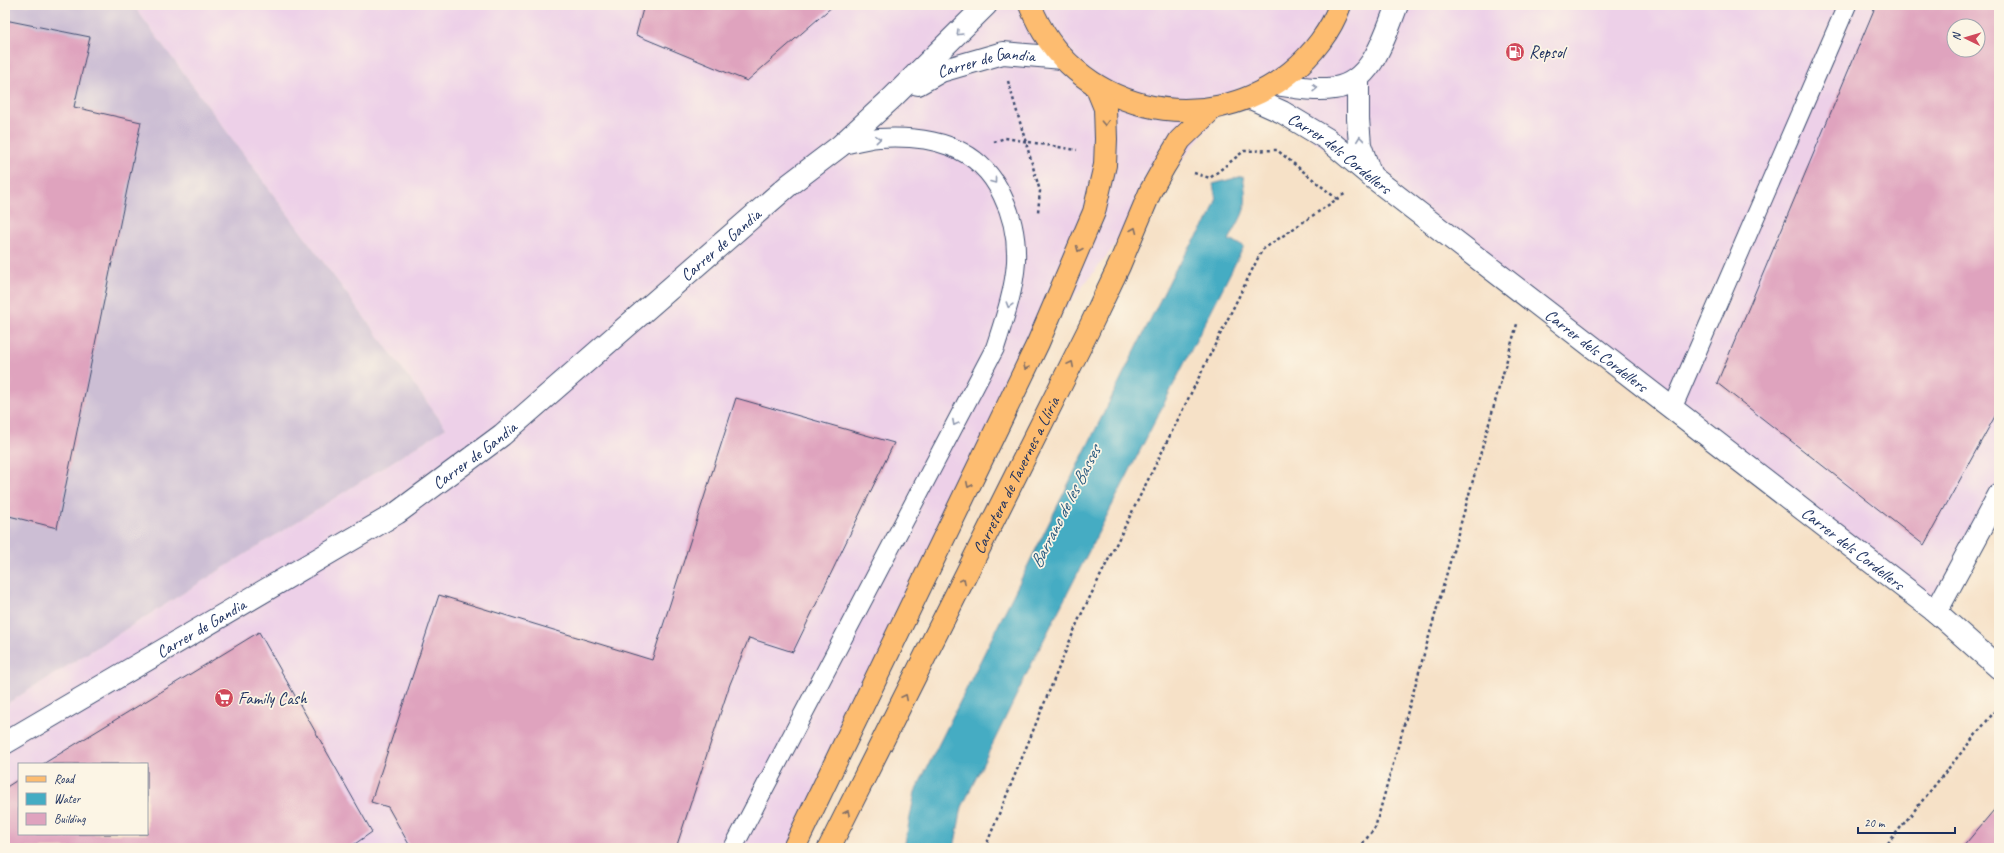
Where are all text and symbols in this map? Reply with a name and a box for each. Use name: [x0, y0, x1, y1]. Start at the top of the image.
north arrow: [1946, 18, 1986, 58]
one-way arrow: [956, 28, 964, 36]
text: N: [1949, 31, 1963, 41]
fuel station icon: Repsol: [1504, 41, 1526, 63]
street label: Carrer de Gandia: [935, 42, 1038, 82]
place label: Repsol: [1529, 42, 1568, 63]
one-way arrow: [1312, 84, 1318, 92]
street label: Carrer dels Cordellers: [1284, 108, 1397, 200]
one-way arrow: [1101, 120, 1110, 126]
one-way arrow: [875, 134, 882, 143]
one-way arrow: [1355, 136, 1364, 142]
one-way arrow: [989, 176, 996, 183]
street label: Carrer de Gandia: [676, 203, 767, 285]
one-way arrow: [1130, 226, 1138, 233]
one-way arrow: [1075, 245, 1083, 252]
one-way arrow: [1005, 302, 1014, 309]
street label: Carrer dels Cordellers: [1541, 304, 1654, 398]
one-way arrow: [1067, 361, 1074, 368]
one-way arrow: [1023, 363, 1031, 371]
street label: Carretera de Tavernes a Llíria: [968, 392, 1064, 557]
street label: Carrer de Gandia: [428, 415, 522, 494]
one-way arrow: [952, 419, 960, 427]
water label: Barranc de les Basses: [1025, 439, 1107, 572]
one-way arrow: [967, 480, 974, 488]
street label: Carrer dels Cordellers: [1798, 502, 1910, 596]
one-way arrow: [958, 577, 966, 585]
street label: Carrer de Gandia: [152, 593, 251, 663]
supermarket icon: Family Cash: [213, 687, 235, 709]
place label: Family Cash: [238, 688, 308, 709]
one-way arrow: [900, 694, 908, 701]
legend: [18, 763, 148, 835]
text: Road: [54, 771, 76, 787]
text: Water: [54, 791, 82, 807]
scale bar: [1858, 809, 1955, 835]
one-way arrow: [842, 810, 850, 817]
text: Building: [54, 811, 86, 827]
text: 20 m: [1864, 815, 1886, 831]

